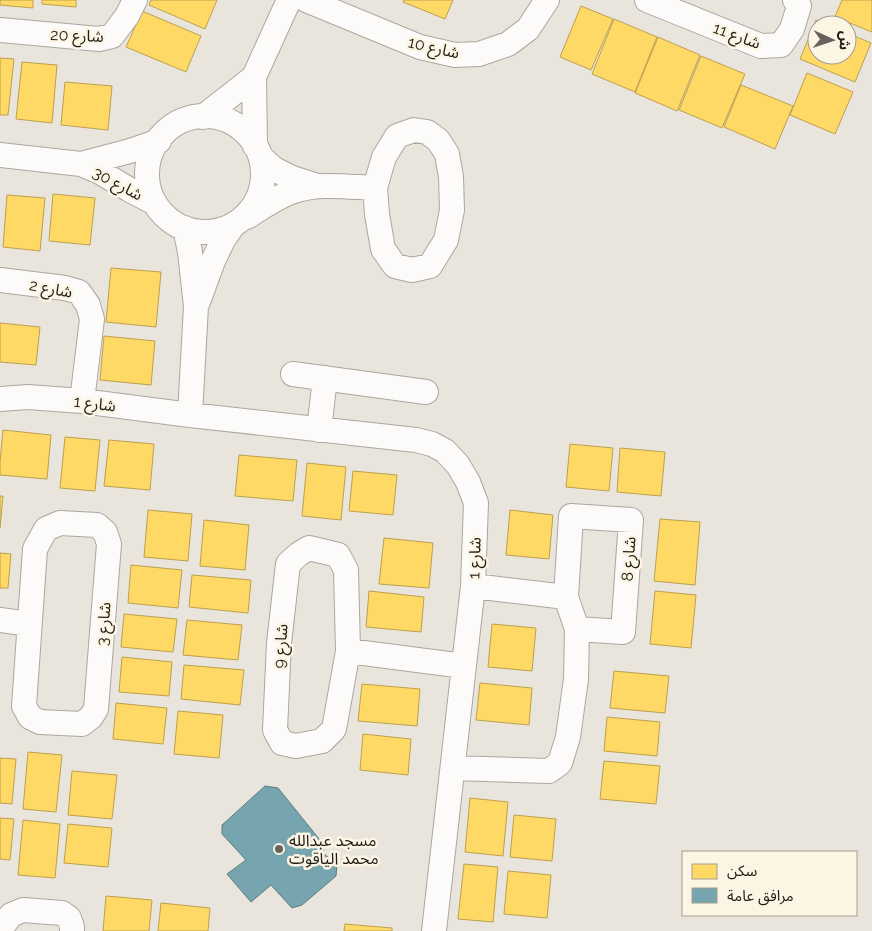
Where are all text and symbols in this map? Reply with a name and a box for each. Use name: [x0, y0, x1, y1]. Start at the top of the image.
north arrow: [807, 15, 857, 65]
street label: شارع 11: [710, 18, 763, 56]
street label: شارع 20: [50, 25, 104, 49]
text: ش: [836, 31, 853, 51]
street label: شارع 10: [406, 32, 461, 66]
street label: شارع 30: [88, 162, 146, 207]
street label: شارع 2: [27, 275, 74, 305]
street label: شارع 1: [73, 392, 117, 418]
street label: شارع 8: [617, 536, 643, 582]
street label: شارع 1: [464, 537, 488, 580]
street label: شارع 3: [92, 602, 117, 647]
street label: شارع 9: [269, 623, 295, 669]
place label: مسجد عبدالله محمد الياقوت: [289, 831, 379, 868]
marker: مسجد عبدالله محمد الياقوت: [273, 843, 285, 855]
legend: [682, 851, 857, 916]
text: سكن: [727, 862, 758, 880]
text: مرافق عامة: [727, 887, 794, 906]

